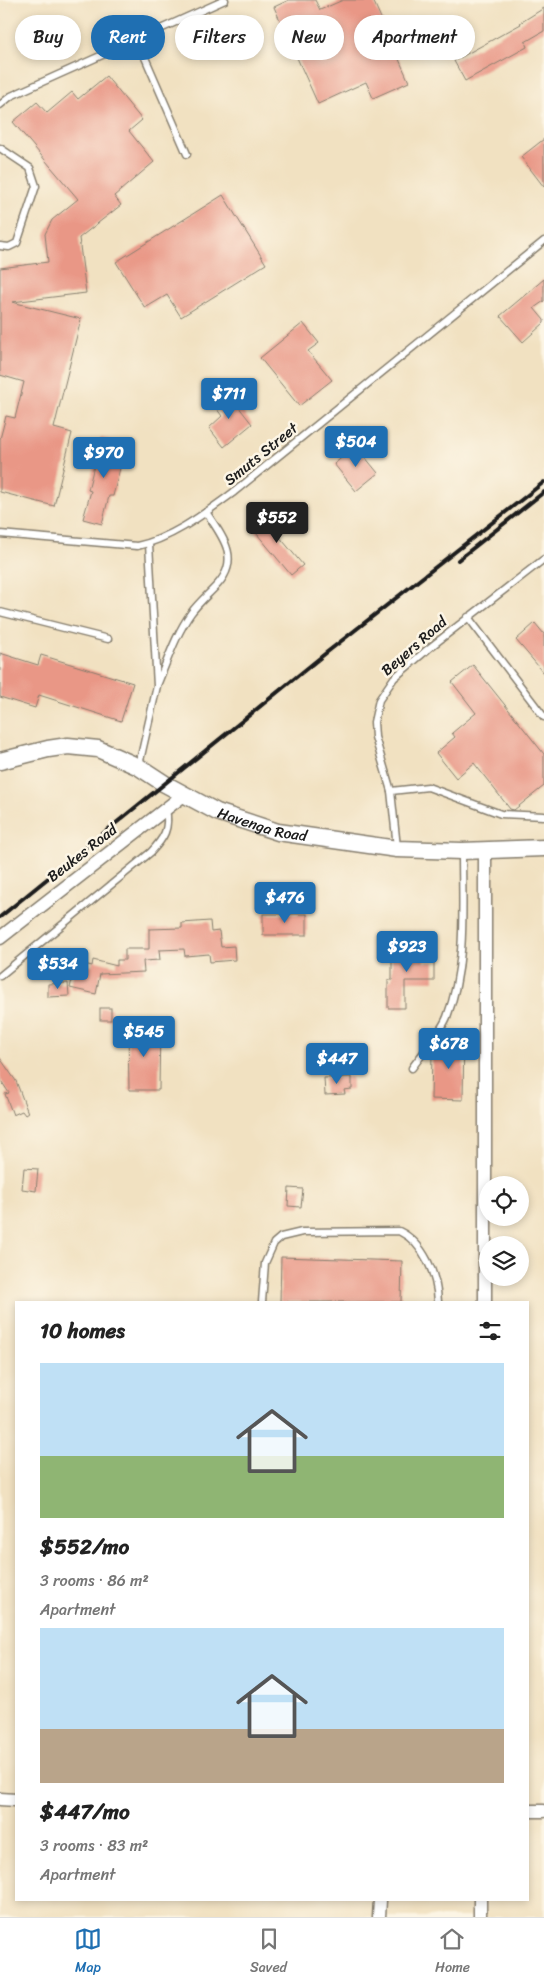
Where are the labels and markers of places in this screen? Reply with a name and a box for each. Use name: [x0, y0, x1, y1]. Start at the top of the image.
pin: $711: [199, 378, 259, 420]
pin: $504: [326, 426, 386, 468]
pin: $970: [74, 436, 134, 479]
pin: $552: [247, 502, 307, 544]
pin: $476: [255, 882, 315, 924]
pin: $923: [377, 930, 437, 973]
pin: $534: [28, 948, 88, 990]
pin: $545: [114, 1016, 174, 1058]
pin: $678: [419, 1028, 479, 1070]
pin: $447: [307, 1042, 367, 1085]

